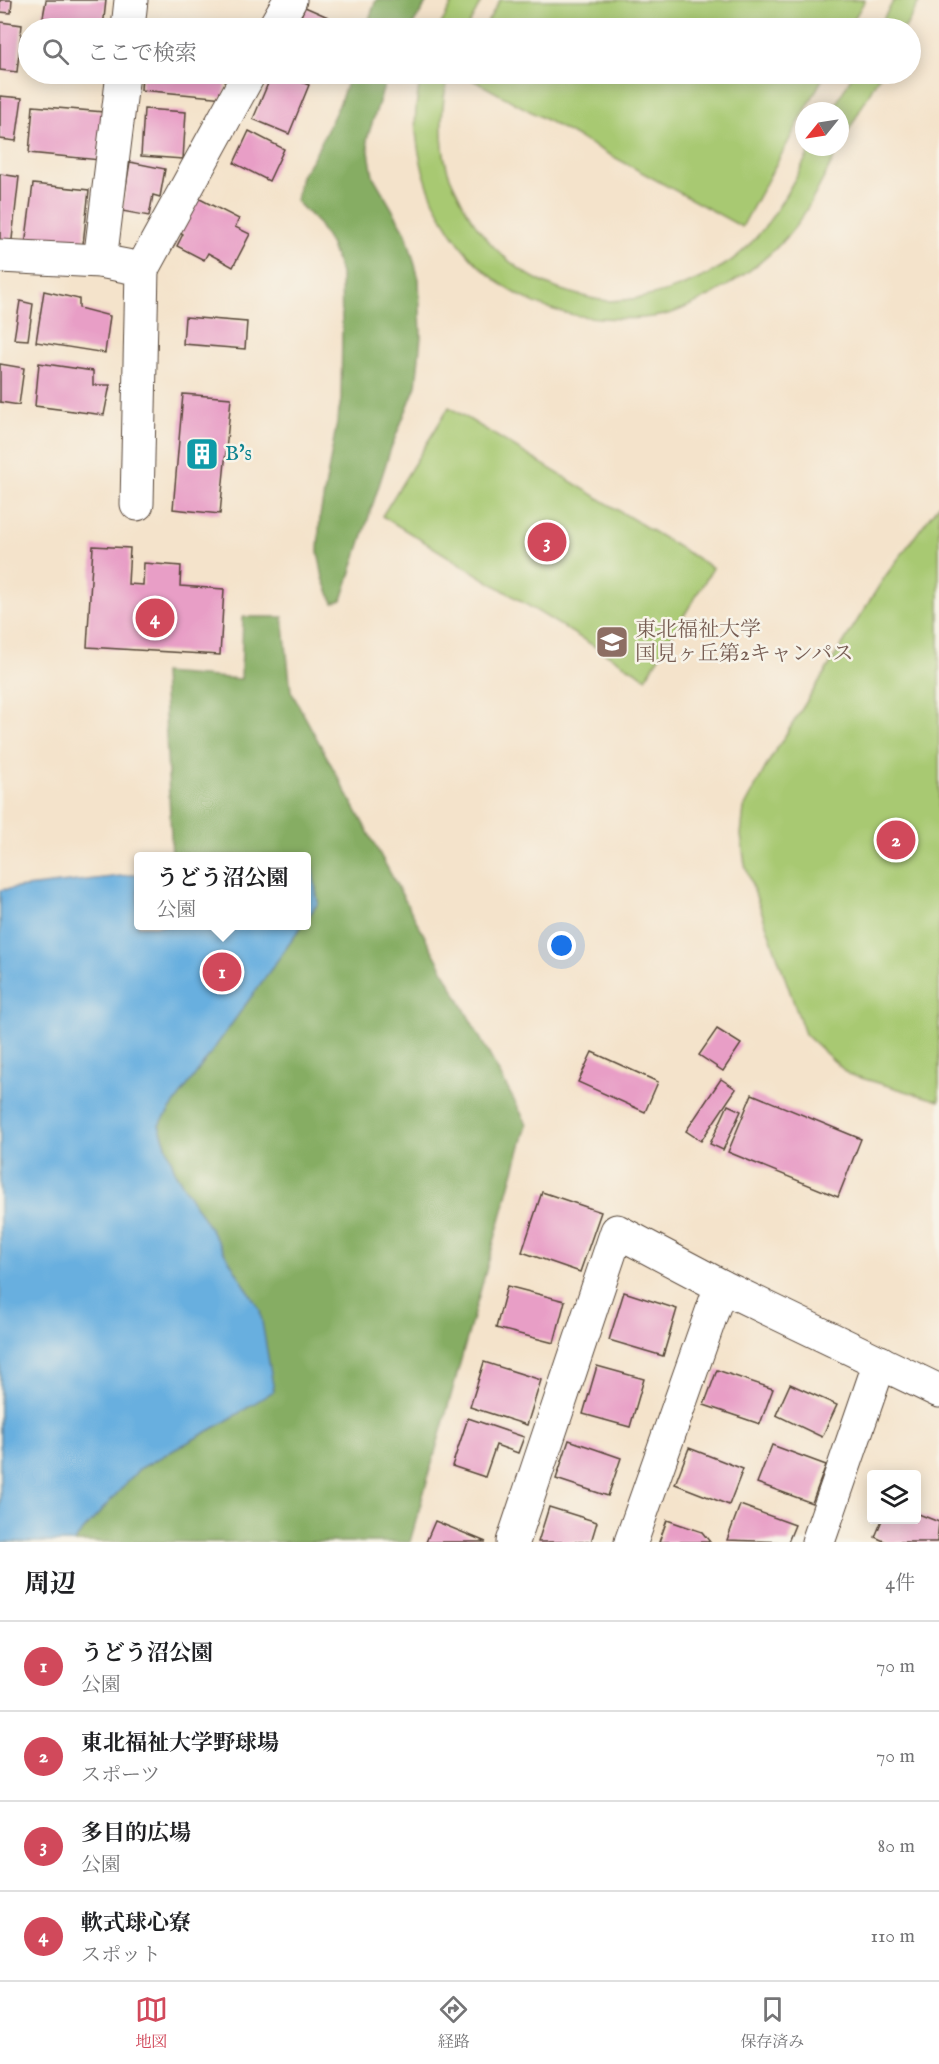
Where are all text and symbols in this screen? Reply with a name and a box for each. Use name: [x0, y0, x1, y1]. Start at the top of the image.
search box: [18, 18, 921, 84]
icon: search: [39, 35, 72, 68]
text: ここで検索: [87, 40, 197, 68]
north arrow: [795, 102, 849, 156]
building icon: B's: [184, 436, 220, 472]
place label: B's: [225, 441, 252, 468]
pin: 3: [528, 520, 566, 564]
pin: 4: [136, 596, 174, 640]
place label: 東北福祉大学 国見ヶ丘第2キャンパス: [635, 617, 853, 668]
school or university icon: 東北福祉大学 国見ヶ丘第2キャンパス: [594, 624, 630, 660]
pin: 2: [876, 818, 916, 862]
popup: [134, 852, 311, 930]
text: うどう沼公園: [156, 865, 289, 893]
text: 公園: [156, 898, 196, 923]
your location: [547, 931, 576, 960]
pin: 1: [202, 950, 242, 994]
map controls: [867, 1470, 921, 1524]
button: layers: [867, 1470, 921, 1524]
text: 周辺: [24, 1568, 76, 1601]
text: 4件: [885, 1571, 915, 1596]
text: うどう沼公園: [81, 1640, 213, 1668]
text: 1: [40, 1654, 47, 1679]
text: 70 m: [876, 1654, 915, 1679]
text: 公園: [81, 1673, 121, 1698]
text: 東北福祉大学野球場: [81, 1730, 279, 1758]
text: 2: [39, 1744, 48, 1769]
text: 70 m: [876, 1744, 915, 1769]
text: スポーツ: [81, 1763, 160, 1788]
text: 多目的広場: [81, 1820, 191, 1848]
text: 3: [40, 1834, 47, 1859]
text: 80 m: [878, 1834, 915, 1859]
text: 公園: [81, 1853, 121, 1878]
text: 軟式球心寮: [81, 1910, 191, 1938]
text: 4: [39, 1924, 48, 1949]
text: 110 m: [871, 1924, 915, 1949]
text: スポット: [81, 1943, 161, 1968]
tab: 地図: [135, 1993, 168, 2053]
tab: 経路: [437, 1993, 470, 2053]
tab: 保存済み: [740, 1993, 804, 2053]

